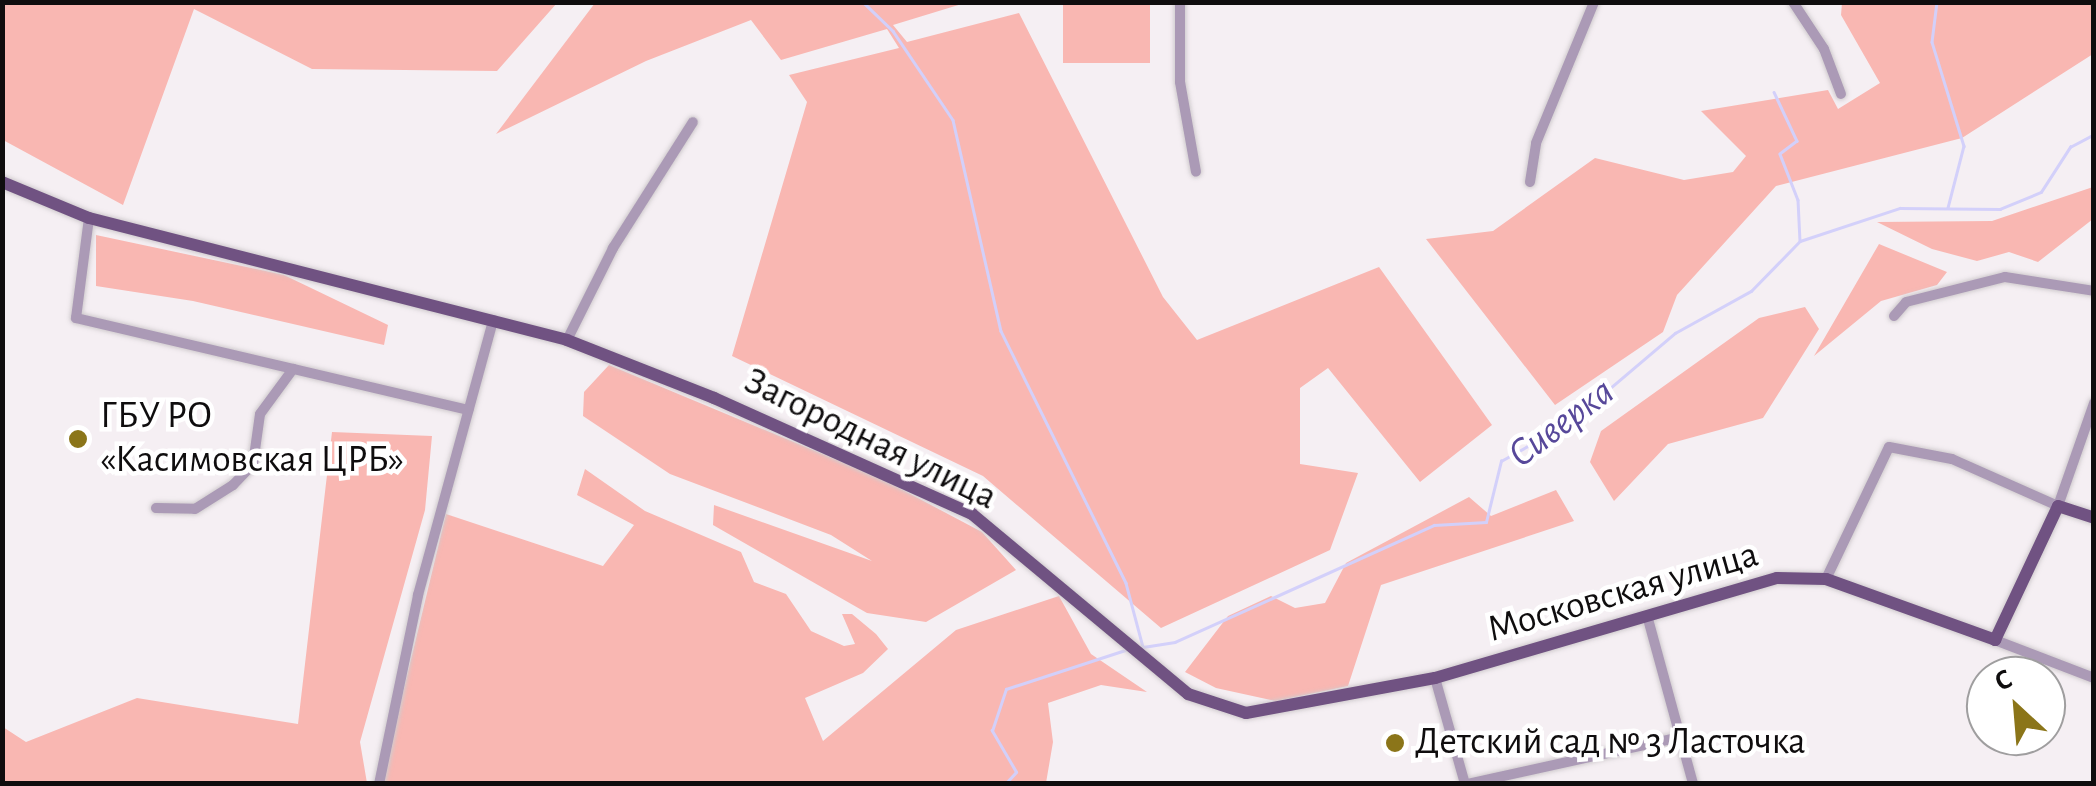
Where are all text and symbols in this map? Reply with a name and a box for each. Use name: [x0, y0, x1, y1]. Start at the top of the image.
street label: Загородная улица: [736, 359, 1004, 521]
water label: Сиверка: [1499, 368, 1623, 478]
place label: ГБУ РО «Касимовская ЦРБ»: [100, 394, 404, 484]
marker: ГБУ РО «Касимовская ЦРБ»: [65, 426, 91, 452]
street label: Московская улица: [1482, 533, 1764, 653]
north arrow: [1966, 656, 2066, 756]
text: С: [1991, 665, 2017, 697]
place label: Детский сад № 3 Ласточка: [1415, 720, 1806, 766]
marker: Детский сад № 3 Ласточка: [1384, 732, 1406, 754]

